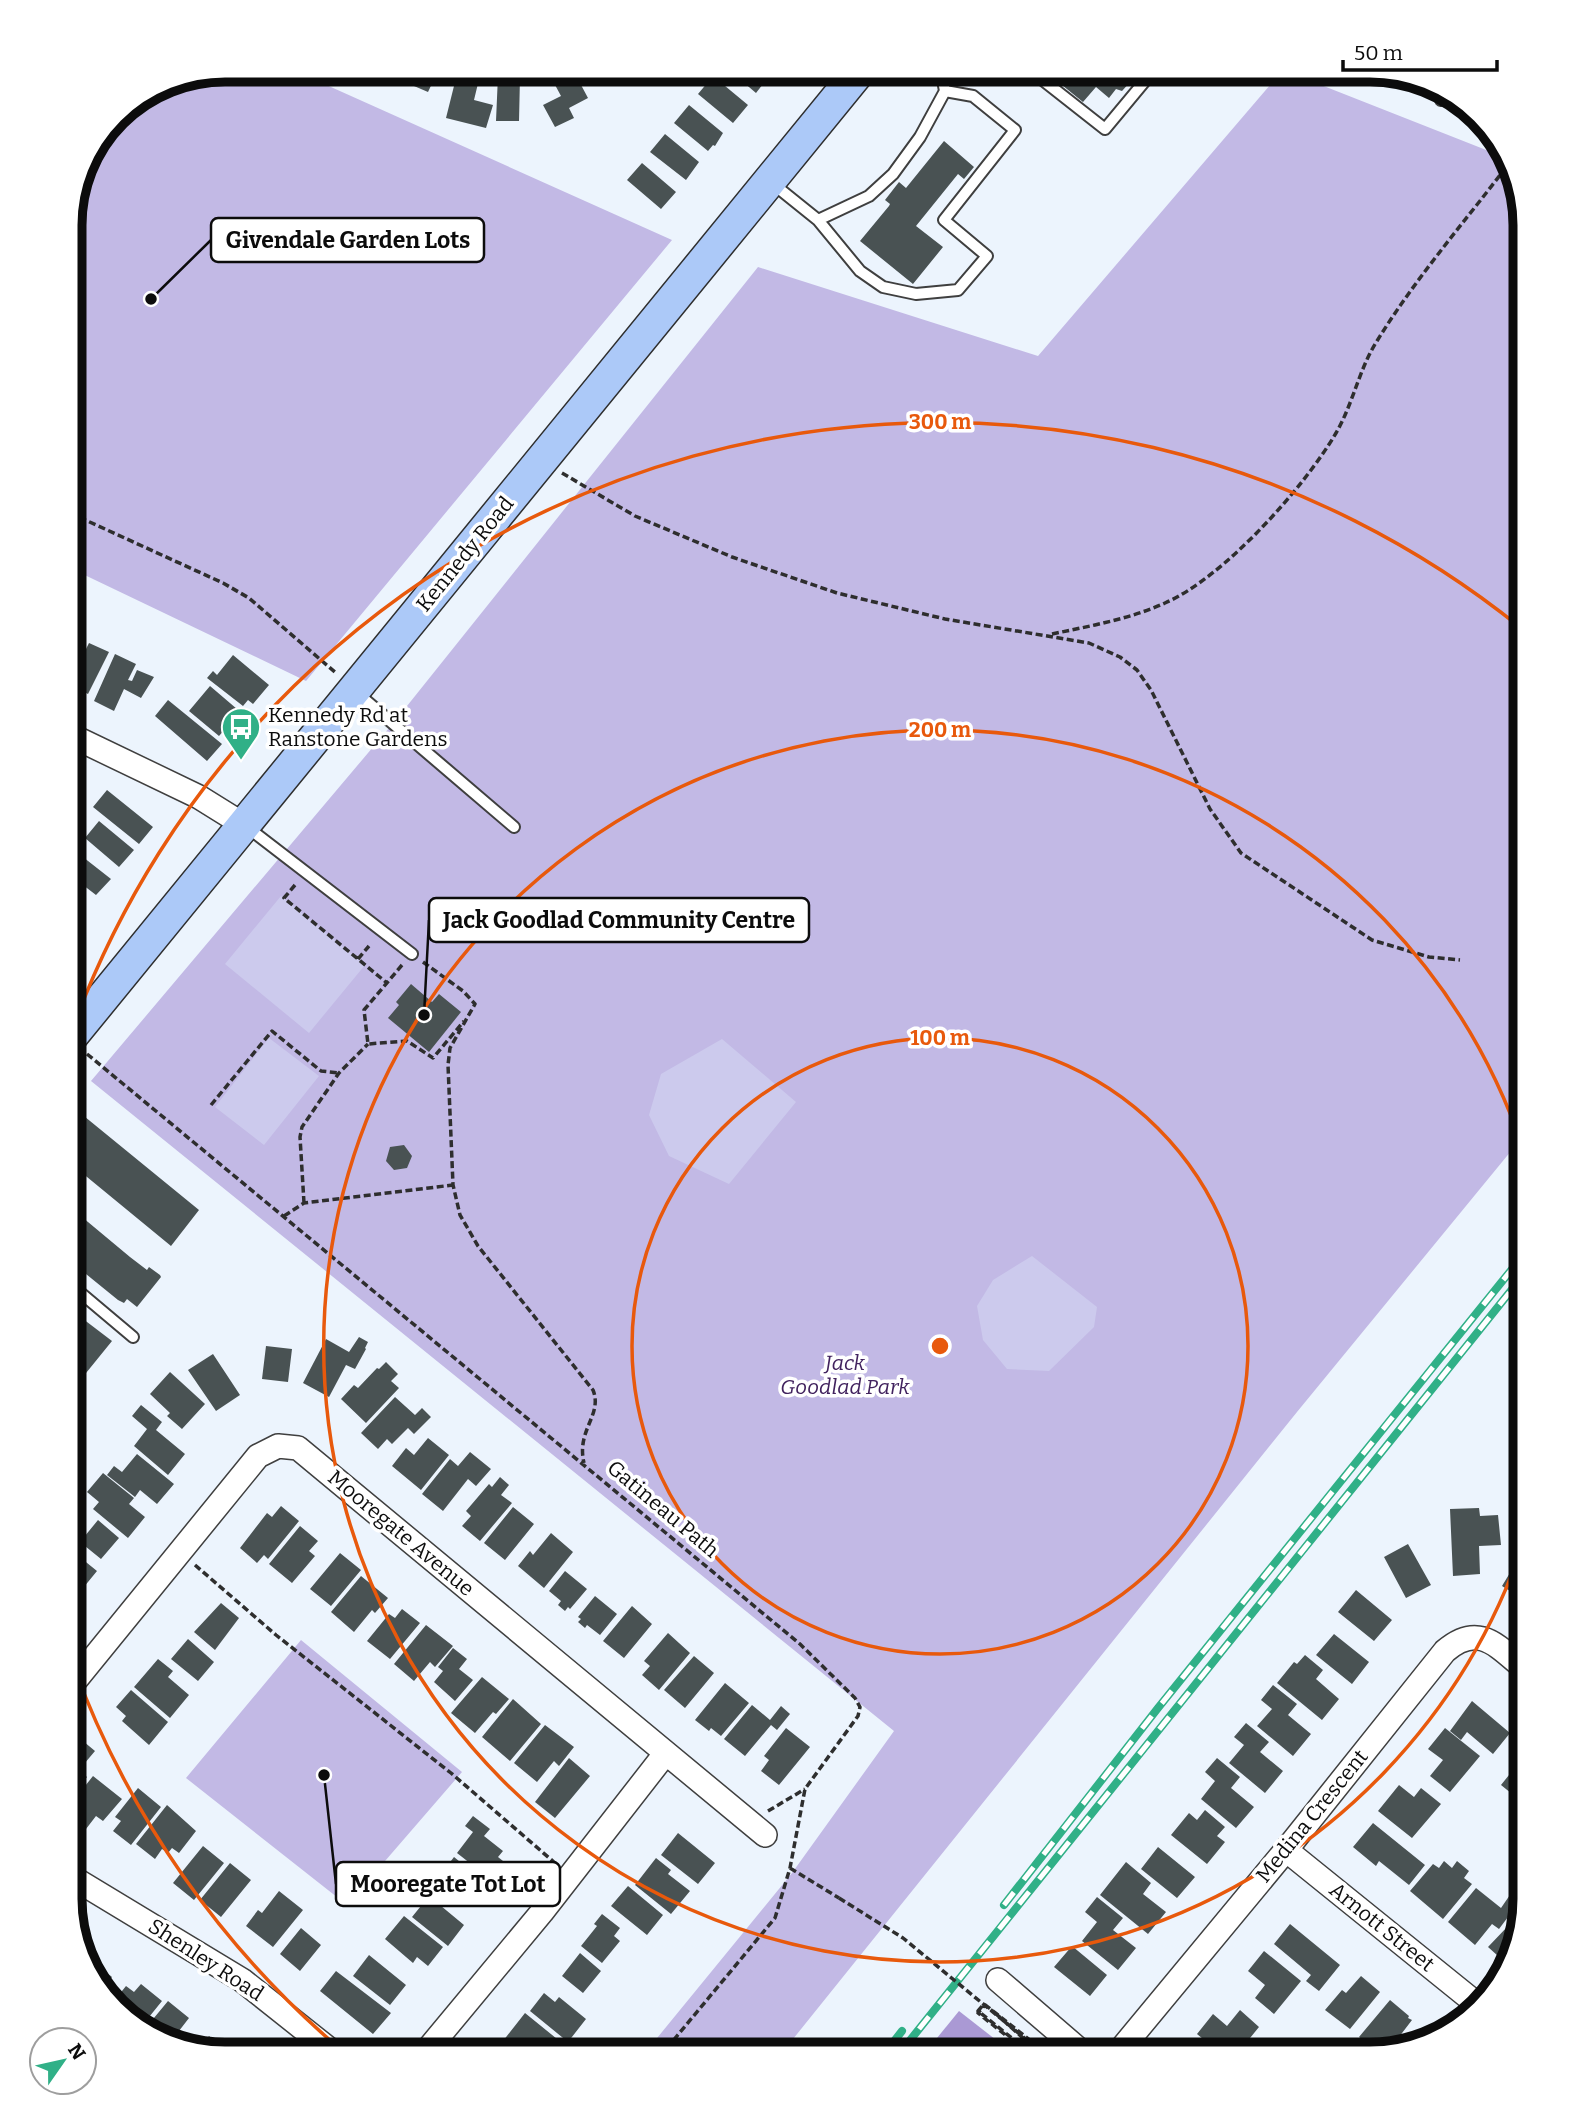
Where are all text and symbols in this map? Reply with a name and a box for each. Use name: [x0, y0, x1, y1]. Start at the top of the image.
scale bar: [1343, 28, 1497, 72]
text: 50 m: [1354, 40, 1403, 66]
callout: Givendale Garden Lots: [211, 218, 484, 262]
text: Givendale Garden Lots: [226, 226, 470, 254]
text: 300 m: [909, 409, 971, 435]
street label: Kennedy Road: [411, 491, 519, 617]
place label: Kennedy Rd at Ranstone Gardens: [268, 702, 447, 752]
bus stop icon: Kennedy Rd at Ranstone Gardens: [220, 706, 262, 761]
text: 200 m: [909, 717, 971, 743]
callout: Jack Goodlad Community Centre: [429, 898, 809, 942]
text: Jack Goodlad Community Centre: [441, 906, 795, 934]
text: 100 m: [910, 1025, 970, 1051]
centre of rings: [928, 1334, 952, 1358]
park label: Jack Goodlad Park: [780, 1350, 910, 1400]
street label: Gatineau Path: [602, 1455, 724, 1563]
street label: Mooregate Avenue: [323, 1464, 479, 1602]
street label: Medina Crescent: [1250, 1744, 1374, 1888]
callout: Mooregate Tot Lot: [336, 1862, 560, 1906]
text: Mooregate Tot Lot: [350, 1870, 546, 1898]
street label: Arnott Street: [1324, 1877, 1440, 1977]
street label: Shenley Road: [143, 1913, 269, 2007]
north arrow: [28, 2026, 98, 2096]
text: N: [63, 2039, 90, 2065]

